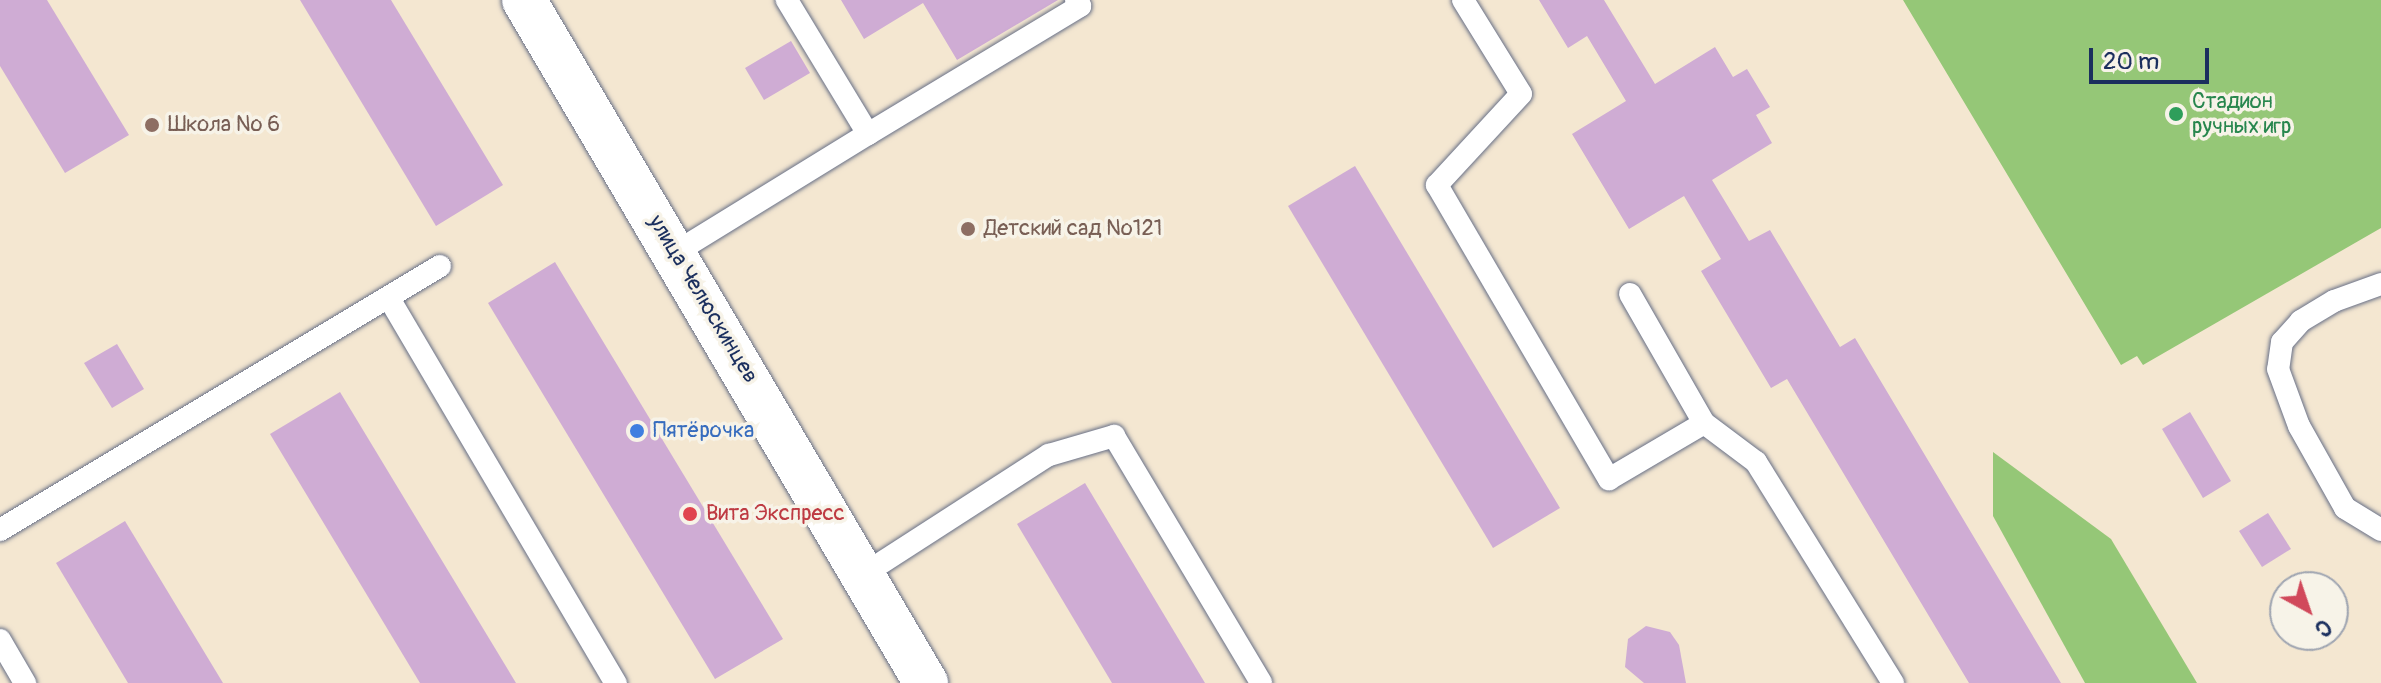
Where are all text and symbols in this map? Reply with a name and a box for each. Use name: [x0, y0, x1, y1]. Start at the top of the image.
scale bar: [2093, 32, 2213, 82]
text: 20 m: [2103, 47, 2159, 76]
place label: Стадион ручных игр: [2192, 88, 2291, 140]
marker: Стадион ручных игр: [2167, 105, 2185, 123]
place label: Школа № 6: [168, 112, 280, 138]
marker: Школа № 6: [143, 116, 161, 134]
street label: улица Челюскинцев: [642, 210, 764, 388]
place label: Детский сад №121: [984, 216, 1162, 242]
marker: Детский сад №121: [959, 220, 977, 238]
place label: Пятёрочка: [653, 418, 754, 444]
marker: Пятёрочка: [628, 422, 646, 440]
place label: Вита Экспресс: [706, 501, 845, 527]
marker: Вита Экспресс: [681, 505, 699, 523]
north arrow: [2269, 571, 2349, 651]
text: С: [2309, 613, 2337, 643]

